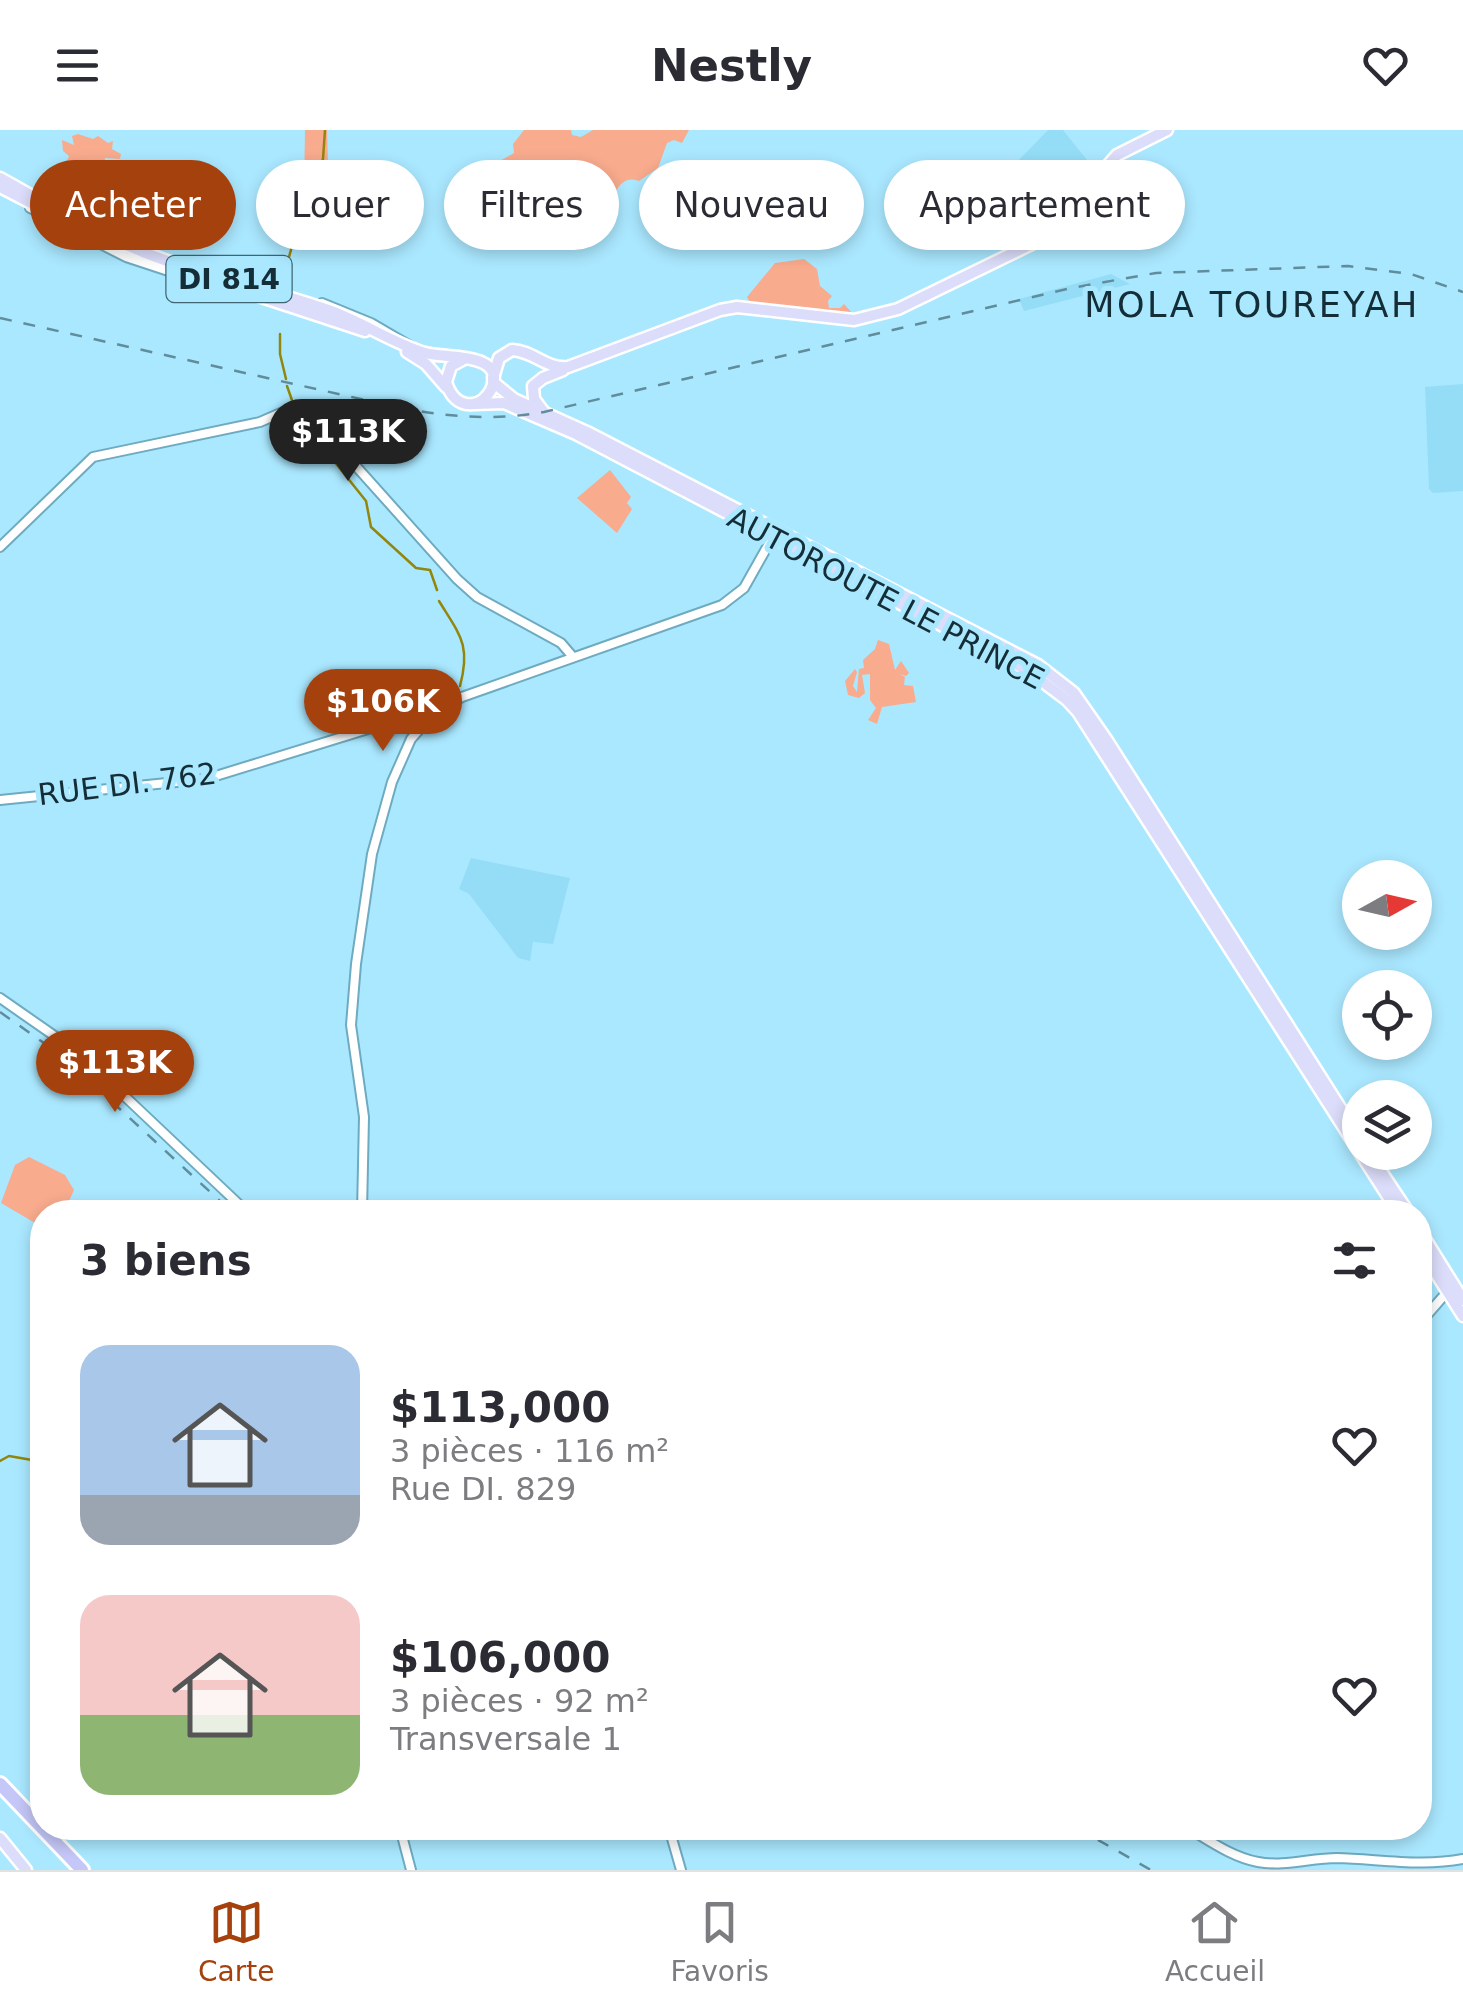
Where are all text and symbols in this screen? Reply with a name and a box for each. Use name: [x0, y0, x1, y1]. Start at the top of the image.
icon: menu: [50, 38, 105, 93]
icon: heart: [1358, 38, 1413, 93]
text: Nestly: [651, 39, 812, 92]
chip: Acheter: [30, 160, 236, 250]
chip: Louer: [256, 160, 424, 250]
chip: Filtres: [444, 160, 619, 250]
chip: Nouveau: [639, 160, 864, 250]
chip: Appartement: [884, 160, 1185, 250]
road number: DI 814: [166, 256, 292, 302]
district label: MOLA TOUREYAH: [1084, 285, 1420, 325]
pin: $113K: [278, 399, 418, 484]
text: $113K: [291, 412, 405, 450]
street label: AUTOROUTE LE PRINCE: [722, 500, 1050, 696]
pin: $106K: [313, 669, 453, 754]
text: $106K: [326, 682, 440, 720]
street label: RUE DI. 762: [36, 756, 218, 812]
north arrow: [1342, 860, 1432, 950]
map controls: [1342, 860, 1432, 1170]
button: locate: [1342, 970, 1432, 1060]
pin: $113K: [45, 1030, 185, 1115]
text: $113K: [58, 1043, 172, 1081]
button: layers: [1342, 1080, 1432, 1170]
icon: filters: [1327, 1233, 1382, 1288]
text: 3 biens: [80, 1236, 252, 1285]
text: $113,000: [390, 1383, 611, 1432]
icon: home: [160, 1385, 280, 1505]
icon: heart: [1327, 1418, 1382, 1473]
text: 3 pièces · 116 m²: [390, 1432, 669, 1470]
text: Rue DI. 829: [390, 1470, 576, 1508]
text: $106,000: [390, 1633, 611, 1682]
icon: home: [160, 1635, 280, 1755]
icon: heart: [1327, 1668, 1382, 1723]
text: 3 pièces · 92 m²: [390, 1682, 649, 1720]
text: Transversale 1: [390, 1720, 622, 1758]
tab: Carte: [198, 1895, 274, 1988]
tab: Favoris: [671, 1895, 769, 1988]
tab: Accueil: [1165, 1895, 1265, 1988]

